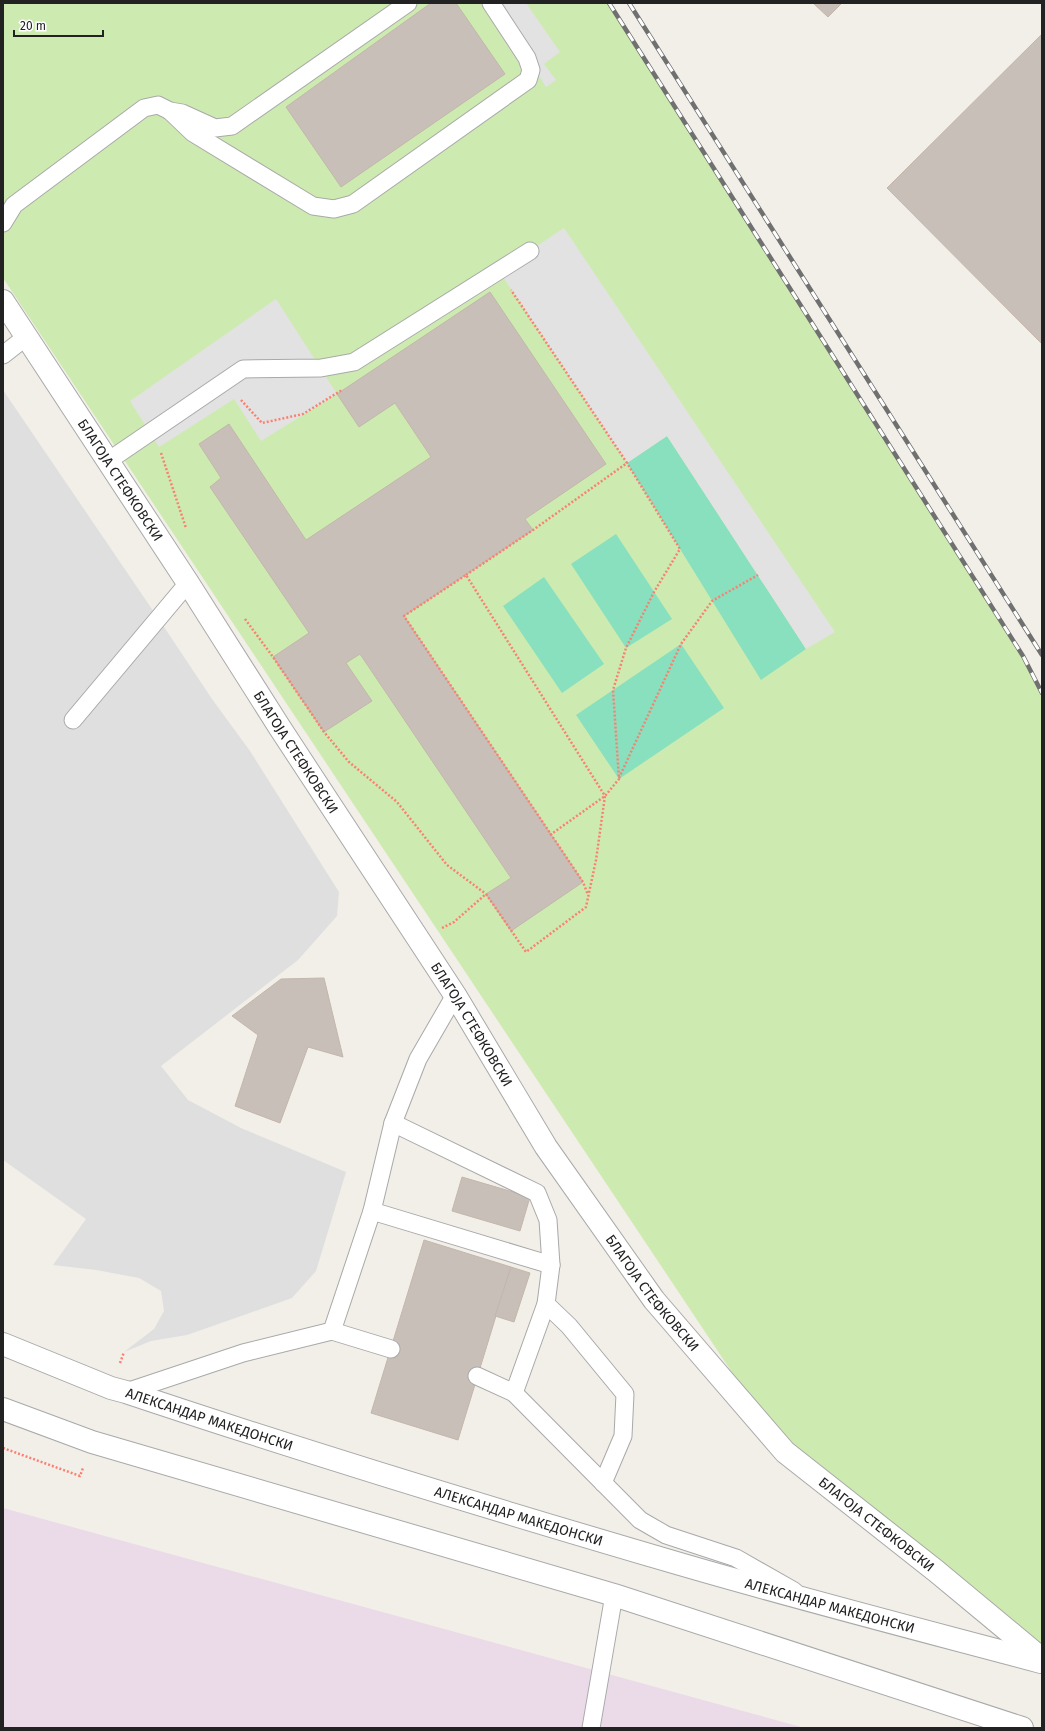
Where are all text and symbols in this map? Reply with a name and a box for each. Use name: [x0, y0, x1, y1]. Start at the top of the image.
scale bar: [14, 12, 103, 38]
text: 20 m: [20, 19, 46, 33]
street label: БЛАГОЈА СТЕФКОВСКИ: [74, 416, 167, 544]
street label: БЛАГОЈА СТЕФКОВСКИ: [250, 688, 342, 817]
street label: БЛАГОЈА СТЕФКОВСКИ: [427, 959, 516, 1090]
street label: БЛАГОЈА СТЕФКОВСКИ: [602, 1231, 703, 1355]
street label: АЛЕКСАНДАР МАКЕДОНСКИ: [124, 1384, 295, 1454]
street label: БЛАГОЈА СТЕФКОВСКИ: [815, 1473, 938, 1575]
street label: АЛЕКСАНДАР МАКЕДОНСКИ: [433, 1483, 605, 1549]
street label: АЛЕКСАНДАР МАКЕДОНСКИ: [743, 1575, 917, 1637]

